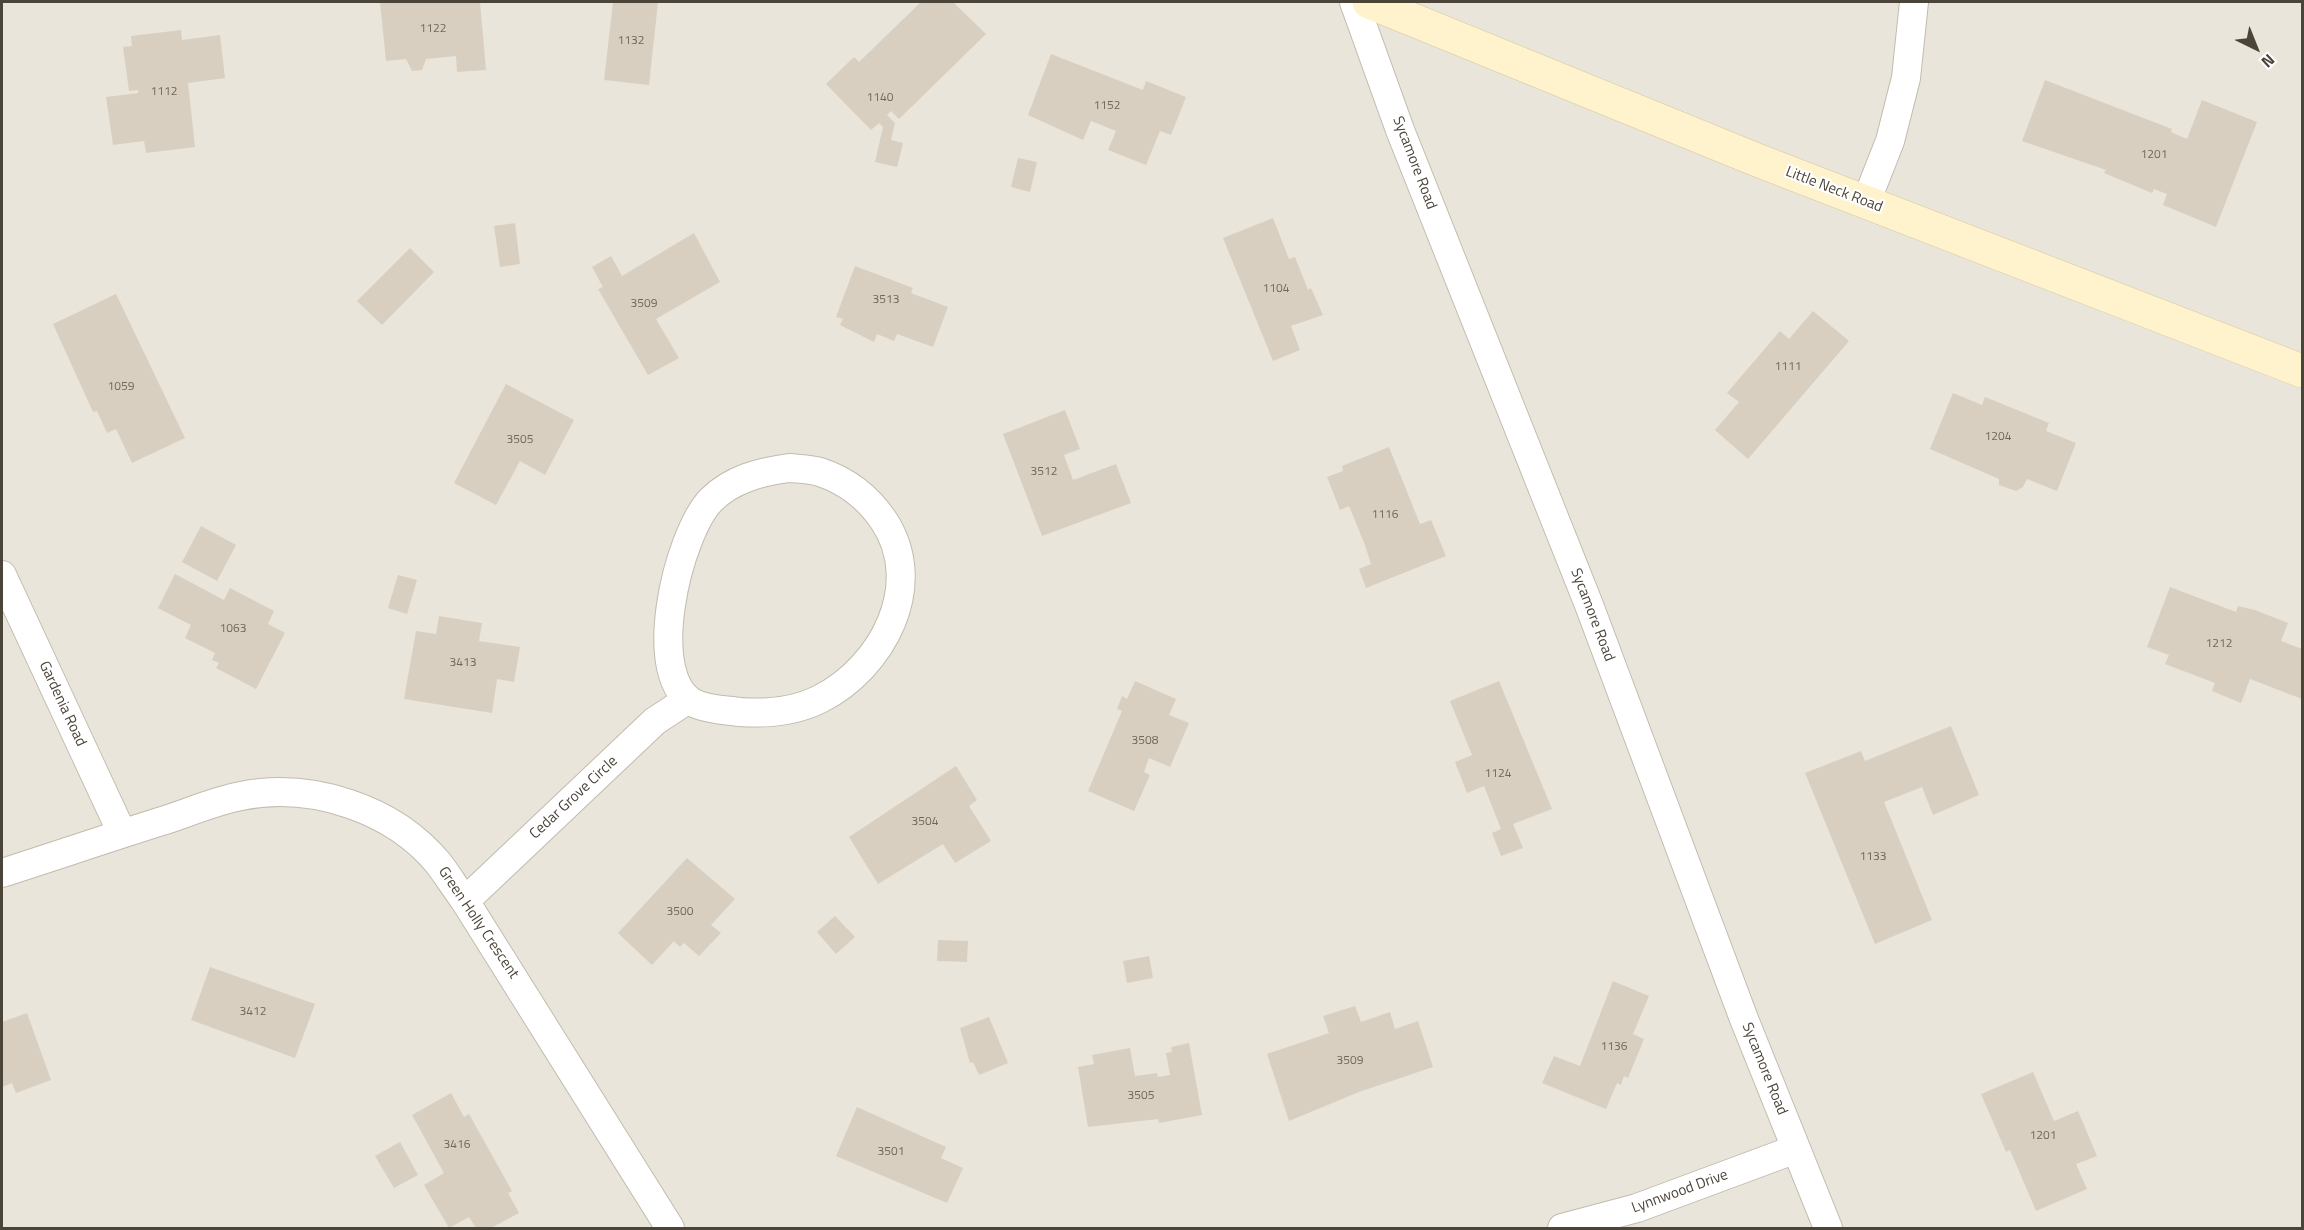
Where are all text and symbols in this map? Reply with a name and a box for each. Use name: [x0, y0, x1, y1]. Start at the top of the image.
north arrow: [2226, 18, 2286, 78]
house number: 1122: [420, 22, 446, 36]
house number: 1132: [618, 34, 644, 48]
text: N: [2256, 49, 2281, 74]
house number: 1112: [151, 85, 177, 99]
house number: 1140: [867, 91, 893, 105]
house number: 1152: [1094, 99, 1120, 113]
street label: Sycamore Road: [1388, 114, 1440, 212]
house number: 1201: [2141, 148, 2167, 162]
street label: Little Neck Road: [1783, 163, 1885, 217]
house number: 1104: [1263, 282, 1289, 296]
house number: 3513: [873, 293, 899, 307]
house number: 3509: [631, 297, 657, 311]
house number: 1111: [1775, 360, 1801, 374]
house number: 1059: [108, 380, 134, 394]
house number: 1204: [1985, 430, 2011, 444]
house number: 3505: [507, 433, 533, 447]
house number: 3512: [1031, 465, 1057, 479]
house number: 1116: [1372, 508, 1398, 522]
street label: Sycamore Road: [1566, 566, 1618, 664]
house number: 1063: [220, 622, 246, 636]
house number: 1212: [2206, 637, 2232, 651]
house number: 3413: [450, 656, 476, 670]
street label: Gardenia Road: [34, 659, 90, 749]
house number: 3508: [1132, 734, 1158, 748]
street label: Cedar Grove Circle: [526, 753, 622, 843]
house number: 1124: [1485, 767, 1511, 781]
house number: 3504: [912, 815, 938, 829]
house number: 1133: [1860, 850, 1886, 864]
street label: Green Holly Crescent: [434, 864, 522, 982]
house number: 3500: [667, 905, 693, 919]
house number: 3412: [240, 1005, 266, 1019]
street label: Sycamore Road: [1737, 1020, 1791, 1118]
house number: 1136: [1601, 1040, 1627, 1054]
house number: 3509: [1337, 1054, 1363, 1068]
house number: 3505: [1128, 1089, 1154, 1103]
house number: 1201: [2030, 1129, 2056, 1143]
house number: 3416: [444, 1138, 470, 1152]
house number: 3501: [878, 1145, 904, 1159]
street label: Lynnwood Drive: [1629, 1166, 1731, 1218]

